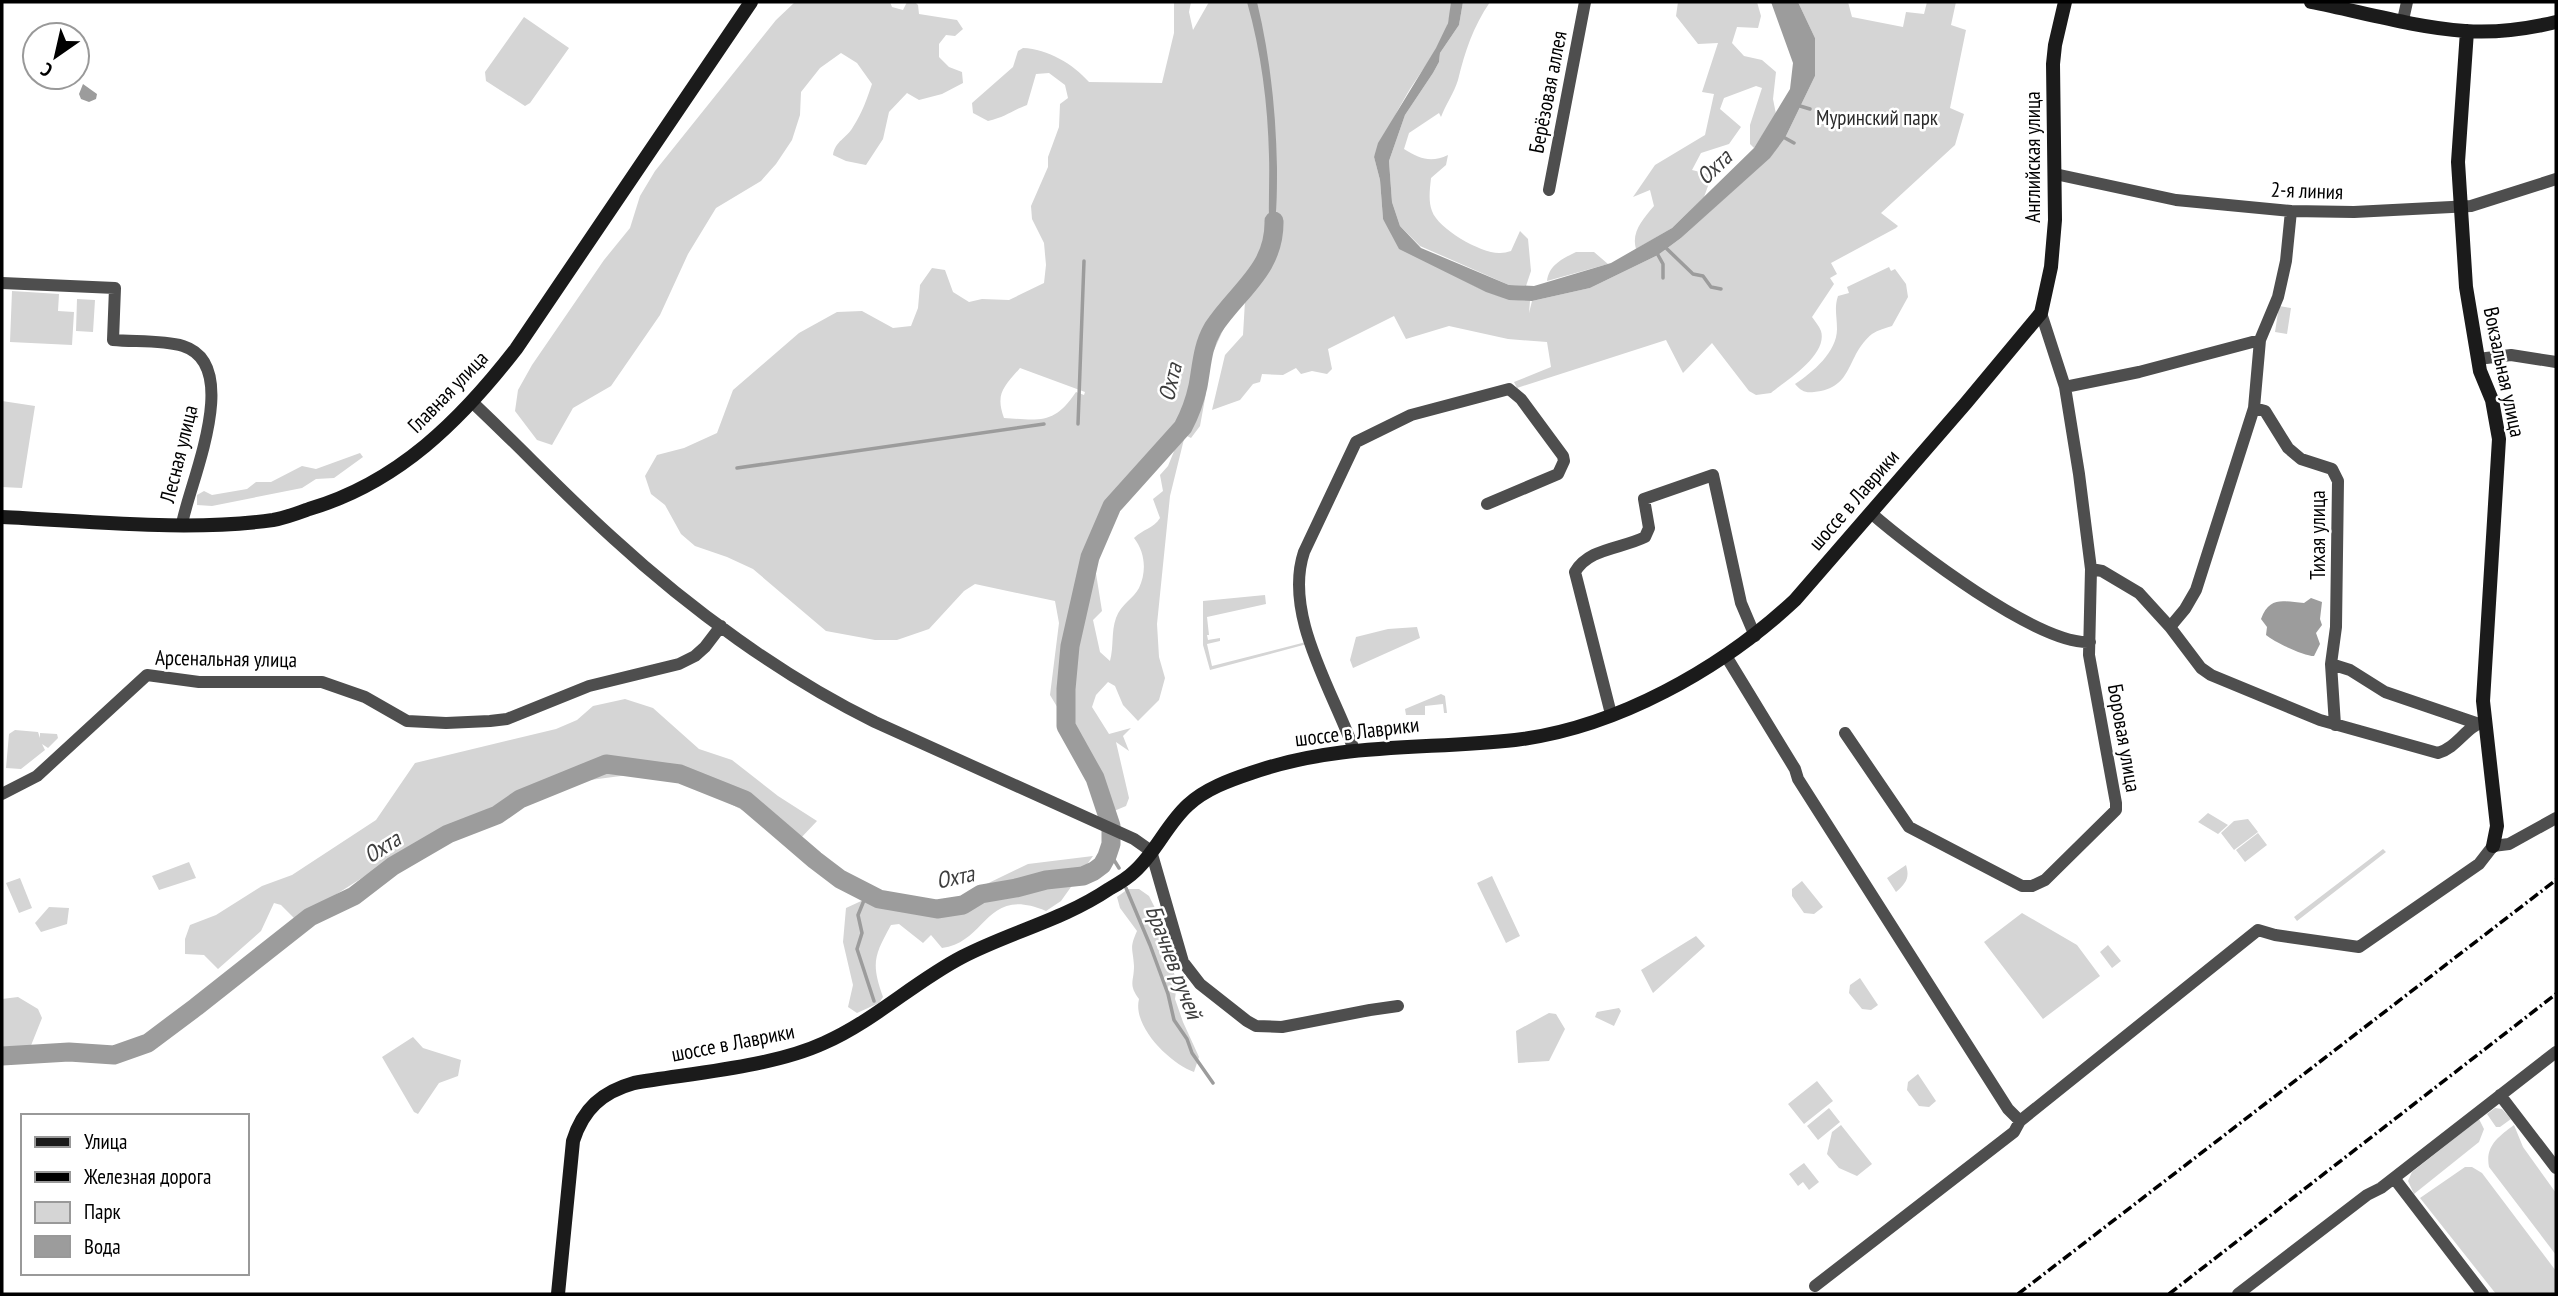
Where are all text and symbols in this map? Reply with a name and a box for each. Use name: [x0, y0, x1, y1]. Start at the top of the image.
north arrow: [21, 21, 91, 91]
street label: Берёзовая аллея: [1522, 28, 1573, 155]
text: С: [36, 58, 57, 82]
street label: Английская улица: [2019, 91, 2046, 223]
park label: Муринский парк: [1816, 104, 1938, 131]
water label: Охта: [1690, 142, 1739, 190]
street label: 2-я линия: [2270, 176, 2344, 205]
street label: Вокзальная улица: [2478, 304, 2531, 439]
street label: Главная улица: [402, 345, 494, 439]
water label: Охта: [1151, 358, 1188, 404]
street label: Лесная улица: [153, 402, 204, 506]
street label: шоссе в Лаврики: [1802, 444, 1905, 556]
street label: Тихая улица: [2304, 490, 2331, 580]
street label: Арсенальная улица: [155, 644, 297, 673]
street label: Боровая улица: [2102, 682, 2147, 794]
street label: шоссе в Лаврики: [1293, 710, 1421, 753]
water label: Охта: [358, 823, 407, 869]
water label: Охта: [933, 858, 978, 895]
water label: Брачнев ручей: [1140, 901, 1210, 1025]
street label: шоссе в Лаврики: [669, 1017, 797, 1068]
legend: [21, 1114, 248, 1275]
text: Улица: [84, 1128, 127, 1155]
text: Железная дорога: [83, 1163, 211, 1190]
text: Парк: [84, 1198, 121, 1225]
text: Вода: [84, 1233, 121, 1260]

